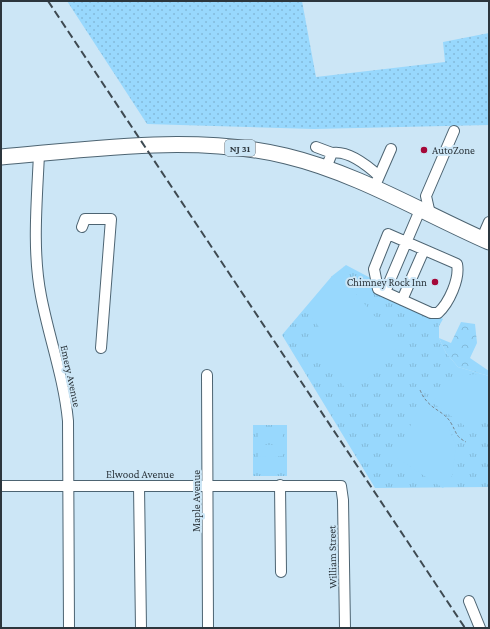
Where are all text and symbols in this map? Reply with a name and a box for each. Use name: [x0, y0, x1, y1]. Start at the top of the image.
road number: NJ 31: [225, 140, 255, 156]
place label: AutoZone: [432, 144, 475, 156]
marker: AutoZone: [419, 145, 429, 155]
place label: Chimney Rock Inn: [347, 276, 427, 289]
marker: Chimney Rock Inn: [430, 277, 440, 287]
street label: Emery Avenue: [58, 344, 83, 408]
street label: Elwood Avenue: [106, 468, 174, 480]
street label: Maple Avenue: [190, 470, 203, 532]
street label: William Street: [325, 525, 339, 589]

